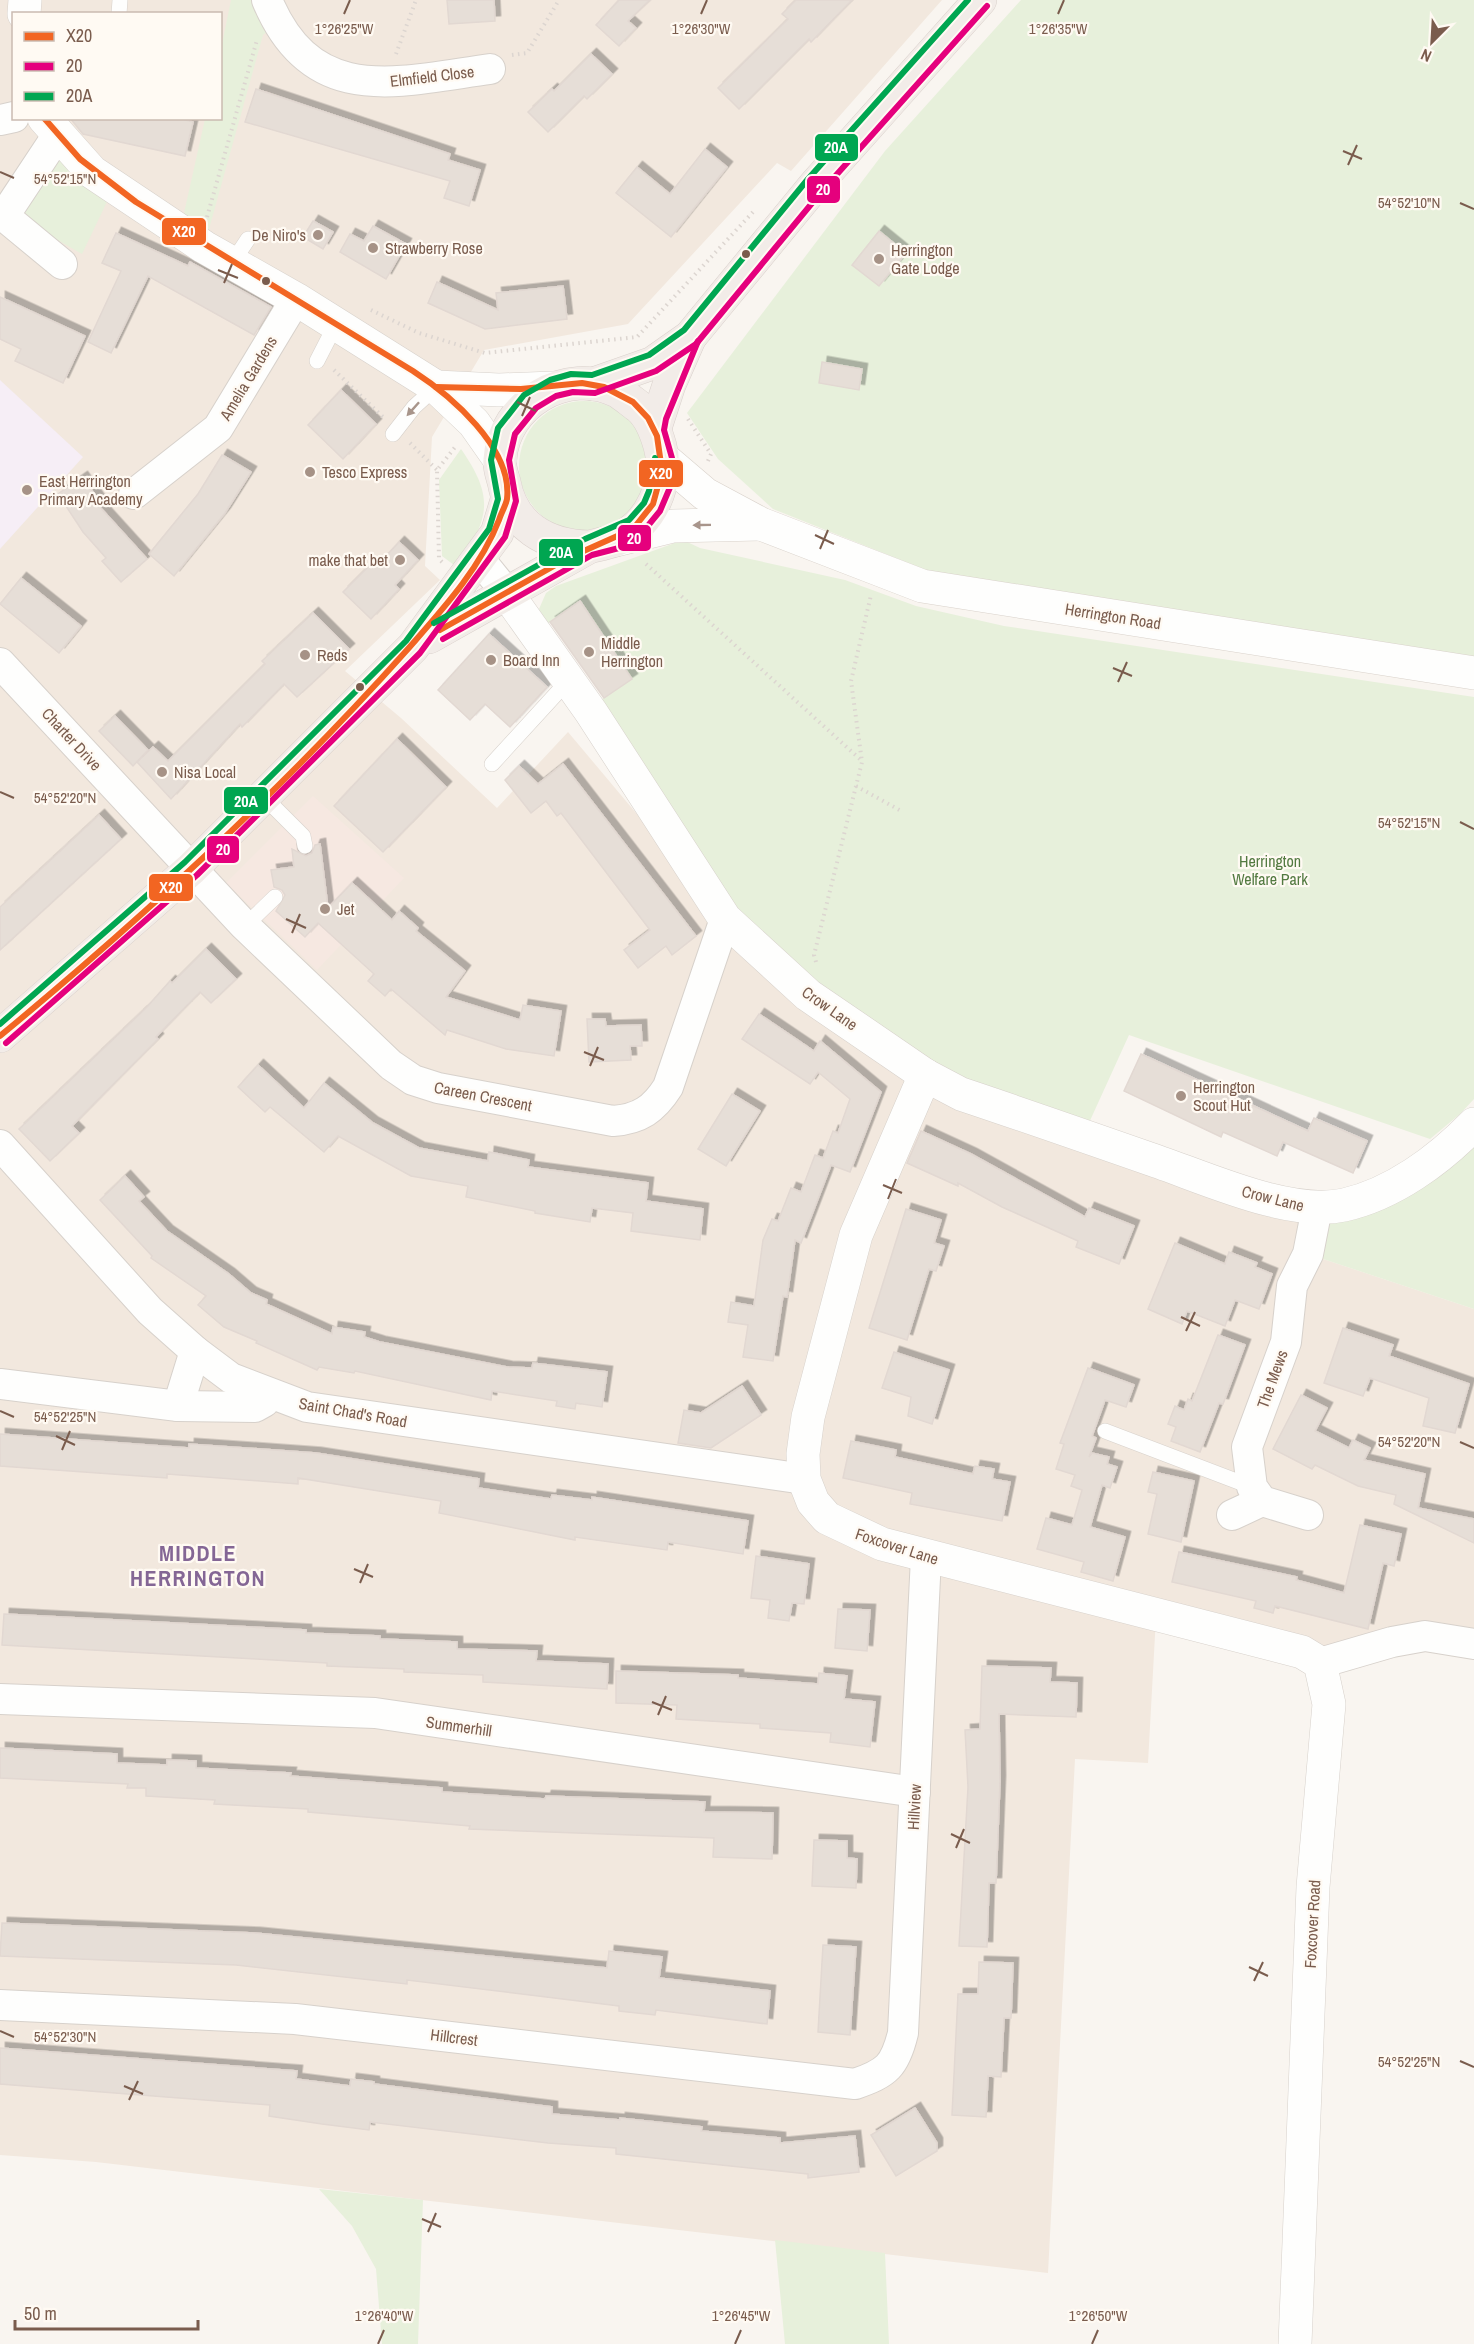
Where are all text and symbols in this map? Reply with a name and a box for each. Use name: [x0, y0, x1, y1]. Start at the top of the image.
legend: [12, 12, 222, 120]
north arrow: [1402, 12, 1462, 72]
text: 1°26'25"W: [315, 18, 374, 39]
text: 1°26'30"W: [672, 18, 731, 39]
text: 1°26'35"W: [1029, 18, 1088, 39]
text: X20: [66, 23, 92, 48]
text: N: [1417, 44, 1435, 68]
text: 20: [66, 53, 82, 78]
street label: Elmfield Close: [389, 60, 475, 92]
text: 20A: [66, 83, 92, 108]
line badge: 20A: [814, 133, 859, 162]
text: 20A: [824, 136, 849, 158]
text: 54°52'15"N: [34, 168, 96, 189]
line badge: 20: [806, 175, 841, 204]
text: 20: [816, 178, 830, 200]
text: 54°52'10"N: [1378, 192, 1440, 213]
line badge: X20: [161, 217, 207, 246]
text: X20: [172, 220, 196, 242]
place label: De Niro's: [252, 224, 306, 246]
marker: De Niro's: [311, 228, 325, 242]
place label: Strawberry Rose: [385, 237, 483, 259]
place label: Herrington Gate Lodge: [891, 239, 960, 279]
marker: Strawberry Rose: [366, 241, 380, 255]
unlabelled marker: [740, 248, 752, 260]
marker: Herrington Gate Lodge: [872, 252, 886, 266]
unlabelled marker: [260, 275, 272, 287]
street label: Amelia Gardens: [214, 332, 282, 425]
one-way arrow: [407, 401, 420, 416]
line badge: X20: [638, 459, 684, 488]
place label: Tesco Express: [322, 461, 407, 483]
text: X20: [649, 462, 673, 484]
marker: Tesco Express: [303, 465, 317, 479]
place label: East Herrington Primary Academy: [39, 470, 143, 510]
marker: East Herrington Primary Academy: [20, 483, 34, 497]
one-way arrow: [693, 520, 712, 530]
line badge: 20: [617, 524, 652, 552]
text: 20: [627, 527, 641, 549]
line badge: 20A: [538, 538, 584, 567]
text: 20A: [549, 541, 574, 563]
place label: make that bet: [308, 549, 388, 571]
marker: make that bet: [393, 553, 407, 567]
street label: Herrington Road: [1063, 598, 1163, 634]
place label: Middle Herrington: [601, 632, 663, 672]
place label: Reds: [317, 644, 348, 666]
marker: Middle Herrington: [582, 645, 596, 659]
marker: Reds: [298, 648, 312, 662]
place label: Board Inn: [503, 649, 560, 671]
marker: Board Inn: [484, 653, 498, 667]
unlabelled marker: [354, 681, 366, 693]
street label: Charter Drive: [37, 703, 107, 775]
place label: Nisa Local: [174, 761, 236, 783]
marker: Nisa Local: [155, 765, 169, 779]
line badge: 20A: [223, 786, 269, 815]
text: 54°52'20"N: [34, 787, 96, 808]
text: 20A: [234, 790, 259, 812]
text: 54°52'15"N: [1378, 812, 1440, 833]
line badge: 20: [206, 835, 240, 864]
text: 20: [216, 838, 230, 860]
park label: Herrington Welfare Park: [1232, 850, 1308, 890]
line badge: X20: [148, 873, 194, 902]
text: X20: [159, 876, 183, 898]
place label: Jet: [337, 898, 355, 920]
marker: Jet: [318, 902, 332, 916]
street label: Crow Lane: [798, 981, 862, 1035]
street label: Careen Crescent: [432, 1076, 534, 1116]
place label: Herrington Scout Hut: [1193, 1076, 1255, 1116]
marker: Herrington Scout Hut: [1174, 1089, 1188, 1103]
street label: Crow Lane: [1240, 1180, 1306, 1216]
street label: The Mews: [1251, 1347, 1293, 1411]
street label: Saint Chad's Road: [297, 1392, 409, 1432]
text: 54°52'25"N: [34, 1406, 96, 1427]
text: 54°52'20"N: [1378, 1431, 1440, 1452]
street label: Foxcover Lane: [853, 1522, 941, 1570]
district label: MIDDLE HERRINGTON: [130, 1538, 266, 1593]
street label: Summerhill: [425, 1710, 493, 1742]
street label: Hillview: [902, 1783, 926, 1831]
street label: Foxcover Road: [1299, 1879, 1325, 1969]
street label: Hillcrest: [429, 2023, 479, 2051]
text: 54°52'30"N: [34, 2026, 96, 2047]
text: 54°52'25"N: [1378, 2051, 1440, 2072]
scale bar: [15, 2293, 198, 2331]
text: 50 m: [24, 2301, 57, 2326]
text: 1°26'40"W: [355, 2305, 414, 2326]
text: 1°26'45"W: [712, 2305, 771, 2326]
text: 1°26'50"W: [1069, 2305, 1128, 2326]

